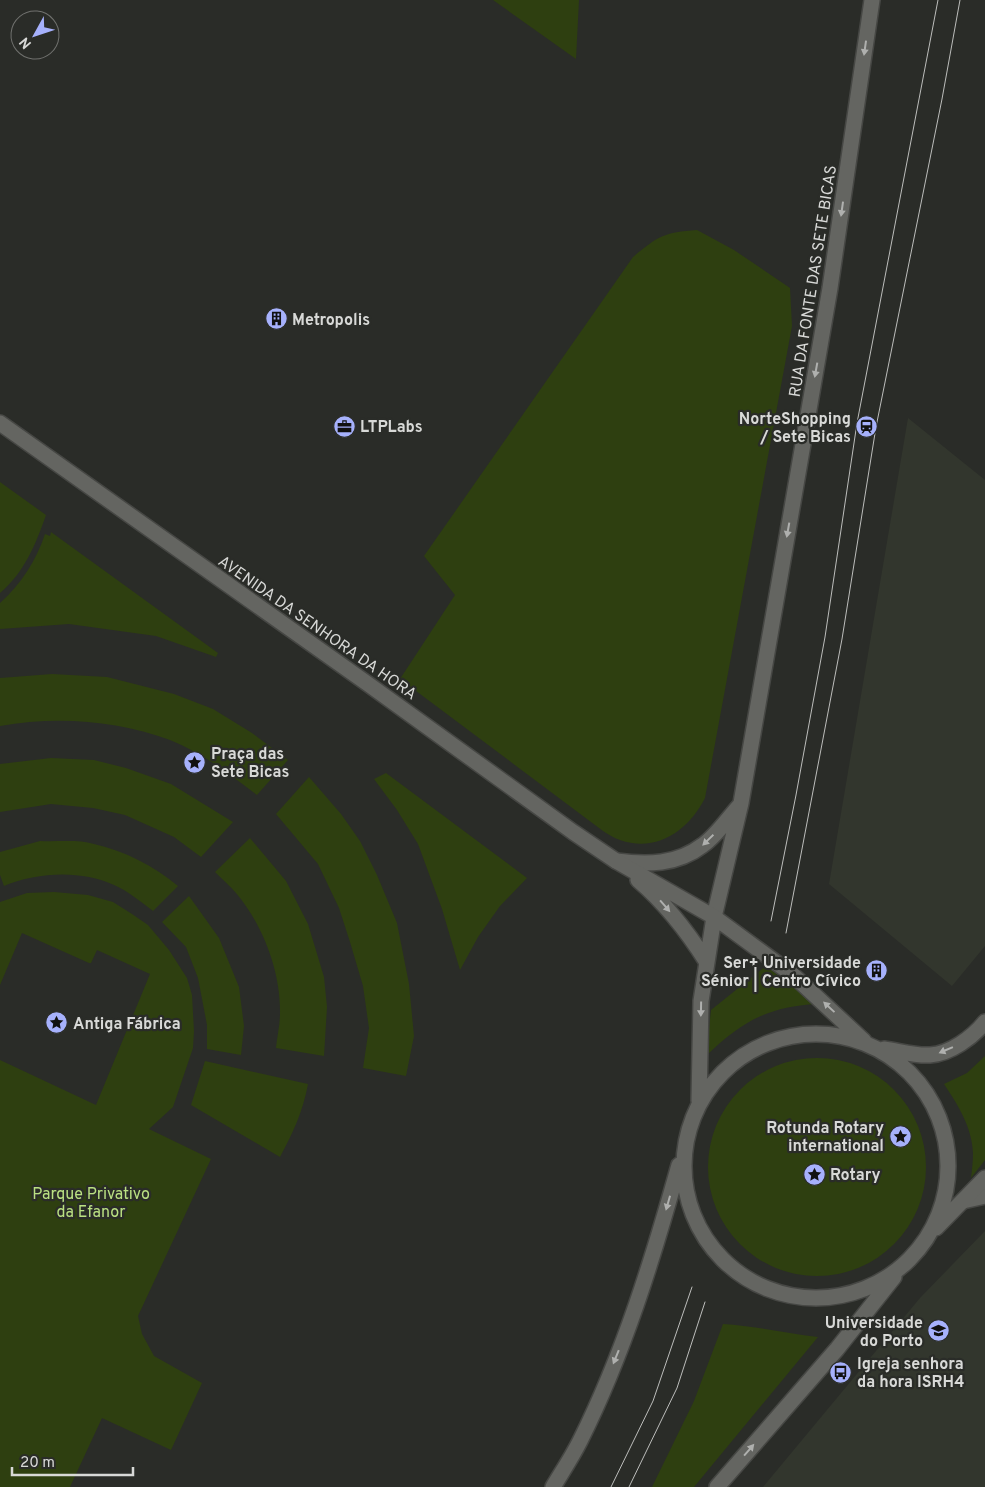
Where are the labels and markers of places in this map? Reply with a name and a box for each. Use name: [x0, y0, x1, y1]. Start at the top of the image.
building icon: Metropolis: [264, 307, 288, 331]
place label: Metropolis: [292, 311, 370, 331]
place label: NorteShopping / Sete Bicas: [739, 410, 851, 448]
office icon: LTPLabs: [332, 414, 356, 438]
station icon: NorteShopping / Sete Bicas: [855, 415, 879, 439]
place label: LTPLabs: [360, 418, 423, 438]
place label: Praça das Sete Bicas: [211, 745, 290, 783]
place icon: Praça das Sete Bicas: [183, 750, 207, 774]
place label: Ser+ Universidade Sénior | Centro Cívico: [701, 954, 861, 992]
building icon: Ser+ Universidade Sénior | Centro Cívico: [865, 959, 889, 983]
place icon: Antiga Fábrica: [45, 1011, 69, 1035]
place label: Antiga Fábrica: [73, 1015, 181, 1035]
place label: Rotunda Rotary international: [766, 1119, 884, 1157]
place icon: Rotunda Rotary international: [888, 1124, 912, 1148]
place icon: Rotary: [802, 1162, 826, 1186]
place label: Rotary: [830, 1166, 881, 1186]
place label: Universidade do Porto: [825, 1314, 923, 1352]
school or university icon: Universidade do Porto: [927, 1319, 951, 1343]
place label: Igreja senhora da hora ISRH4: [857, 1355, 964, 1393]
bus stop icon: Igreja senhora da hora ISRH4: [829, 1360, 853, 1384]

